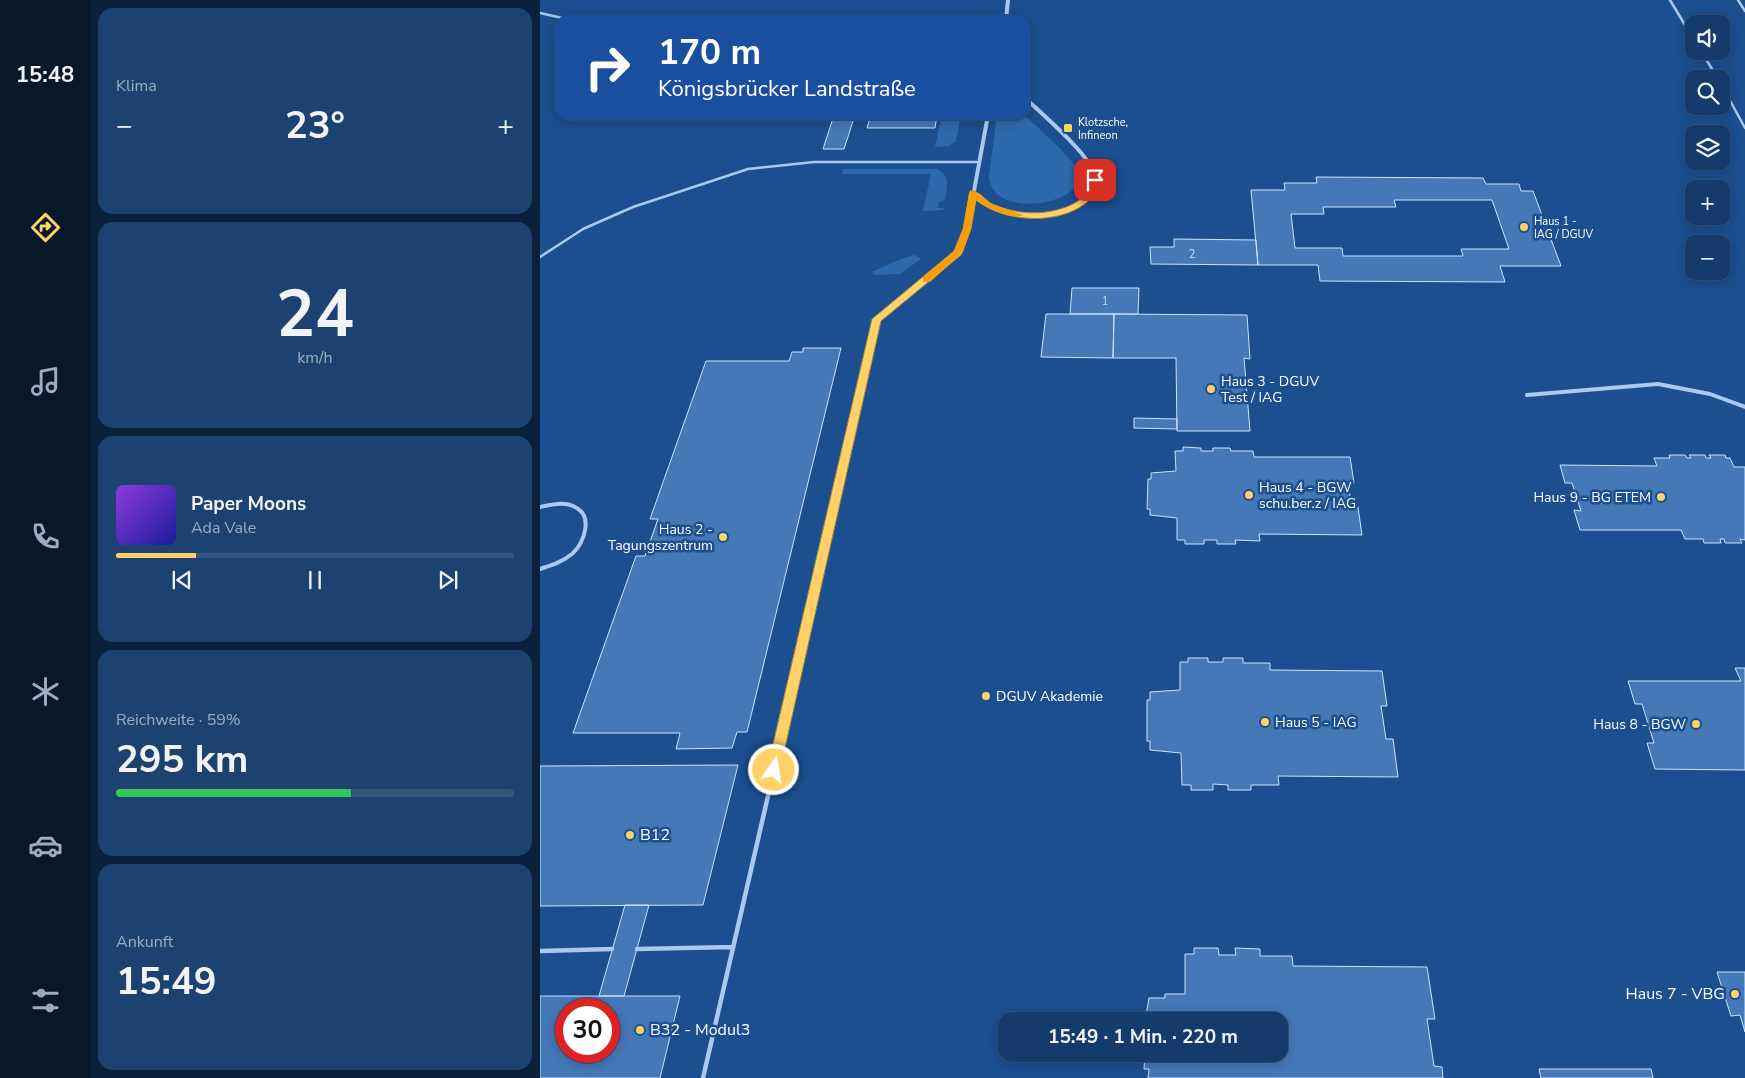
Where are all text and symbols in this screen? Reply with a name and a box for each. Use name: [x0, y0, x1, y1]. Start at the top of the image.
map controls: [1685, 15, 1730, 280]
button: sound: [1685, 15, 1730, 60]
text: 170 m: [658, 29, 761, 76]
icon: right: [575, 35, 640, 100]
text: 15:48: [16, 60, 74, 90]
button: search: [1685, 70, 1730, 115]
text: Königsbrücker Landstraße: [658, 74, 916, 104]
text: Klima: [116, 75, 157, 97]
text: 23°: [285, 100, 345, 151]
text: −: [116, 107, 133, 145]
text: +: [497, 107, 514, 145]
place label: Klotzsche, Infineon: [1078, 115, 1128, 143]
marker: Klotzsche, Infineon: [1062, 122, 1074, 134]
button: layers: [1685, 125, 1730, 170]
pin: [1074, 159, 1116, 201]
icon: arrive: [1081, 166, 1109, 194]
button: +: [1685, 180, 1730, 225]
icon: directions: [28, 210, 63, 245]
place label: Haus 1 - IAG / DGUV: [1534, 214, 1594, 242]
marker: Haus 1 - IAG / DGUV: [1518, 221, 1530, 233]
button: −: [1685, 235, 1730, 280]
house number: 2: [1189, 247, 1195, 262]
text: 24: [276, 270, 354, 359]
house number: 1: [1102, 294, 1108, 309]
text: km/h: [297, 347, 333, 369]
icon: music: [28, 364, 63, 399]
place label: Haus 3 - DGUV Test / IAG: [1221, 372, 1320, 407]
marker: Haus 3 - DGUV Test / IAG: [1205, 383, 1217, 395]
place label: Haus 4 - BGW schu.ber.z / IAG: [1259, 478, 1356, 513]
place label: Haus 9 - BG ETEM: [1533, 488, 1651, 507]
marker: Haus 4 - BGW schu.ber.z / IAG: [1243, 489, 1255, 501]
text: Paper Moons: [191, 491, 306, 517]
marker: Haus 9 - BG ETEM: [1655, 491, 1667, 503]
text: Ada Vale: [191, 517, 256, 539]
icon: phone: [28, 519, 63, 554]
place label: Haus 2 - Tagungszentrum: [608, 520, 713, 555]
marker: Haus 2 - Tagungszentrum: [717, 531, 729, 543]
icon: previous: [168, 566, 196, 594]
icon: pause: [301, 566, 329, 594]
icon: next: [434, 566, 462, 594]
icon: climate: [28, 674, 63, 709]
place label: DGUV Akademie: [996, 687, 1103, 706]
marker: DGUV Akademie: [980, 690, 992, 702]
text: Reichweite · 59%: [116, 709, 241, 731]
place label: Haus 5 - IAG: [1275, 713, 1357, 732]
place label: Haus 8 - BGW: [1593, 715, 1687, 734]
marker: Haus 5 - IAG: [1259, 716, 1271, 728]
marker: Haus 8 - BGW: [1690, 718, 1702, 730]
text: 295 km: [116, 734, 248, 785]
position arrow: [747, 743, 799, 795]
place label: B12: [640, 824, 670, 846]
icon: car: [28, 828, 63, 863]
marker: B12: [624, 829, 636, 841]
text: Ankunft: [116, 931, 173, 953]
text: 15:49: [116, 956, 217, 1007]
icon: filters: [28, 983, 63, 1018]
place label: Haus 7 - VBG: [1625, 983, 1725, 1005]
marker: Haus 7 - VBG: [1729, 988, 1741, 1000]
speed limit sign: 30: [555, 998, 620, 1063]
place label: B32 - Modul3: [650, 1019, 750, 1041]
marker: B32 - Modul3: [634, 1024, 646, 1036]
text: 15:49 · 1 Min. · 220 m: [1048, 1024, 1238, 1050]

